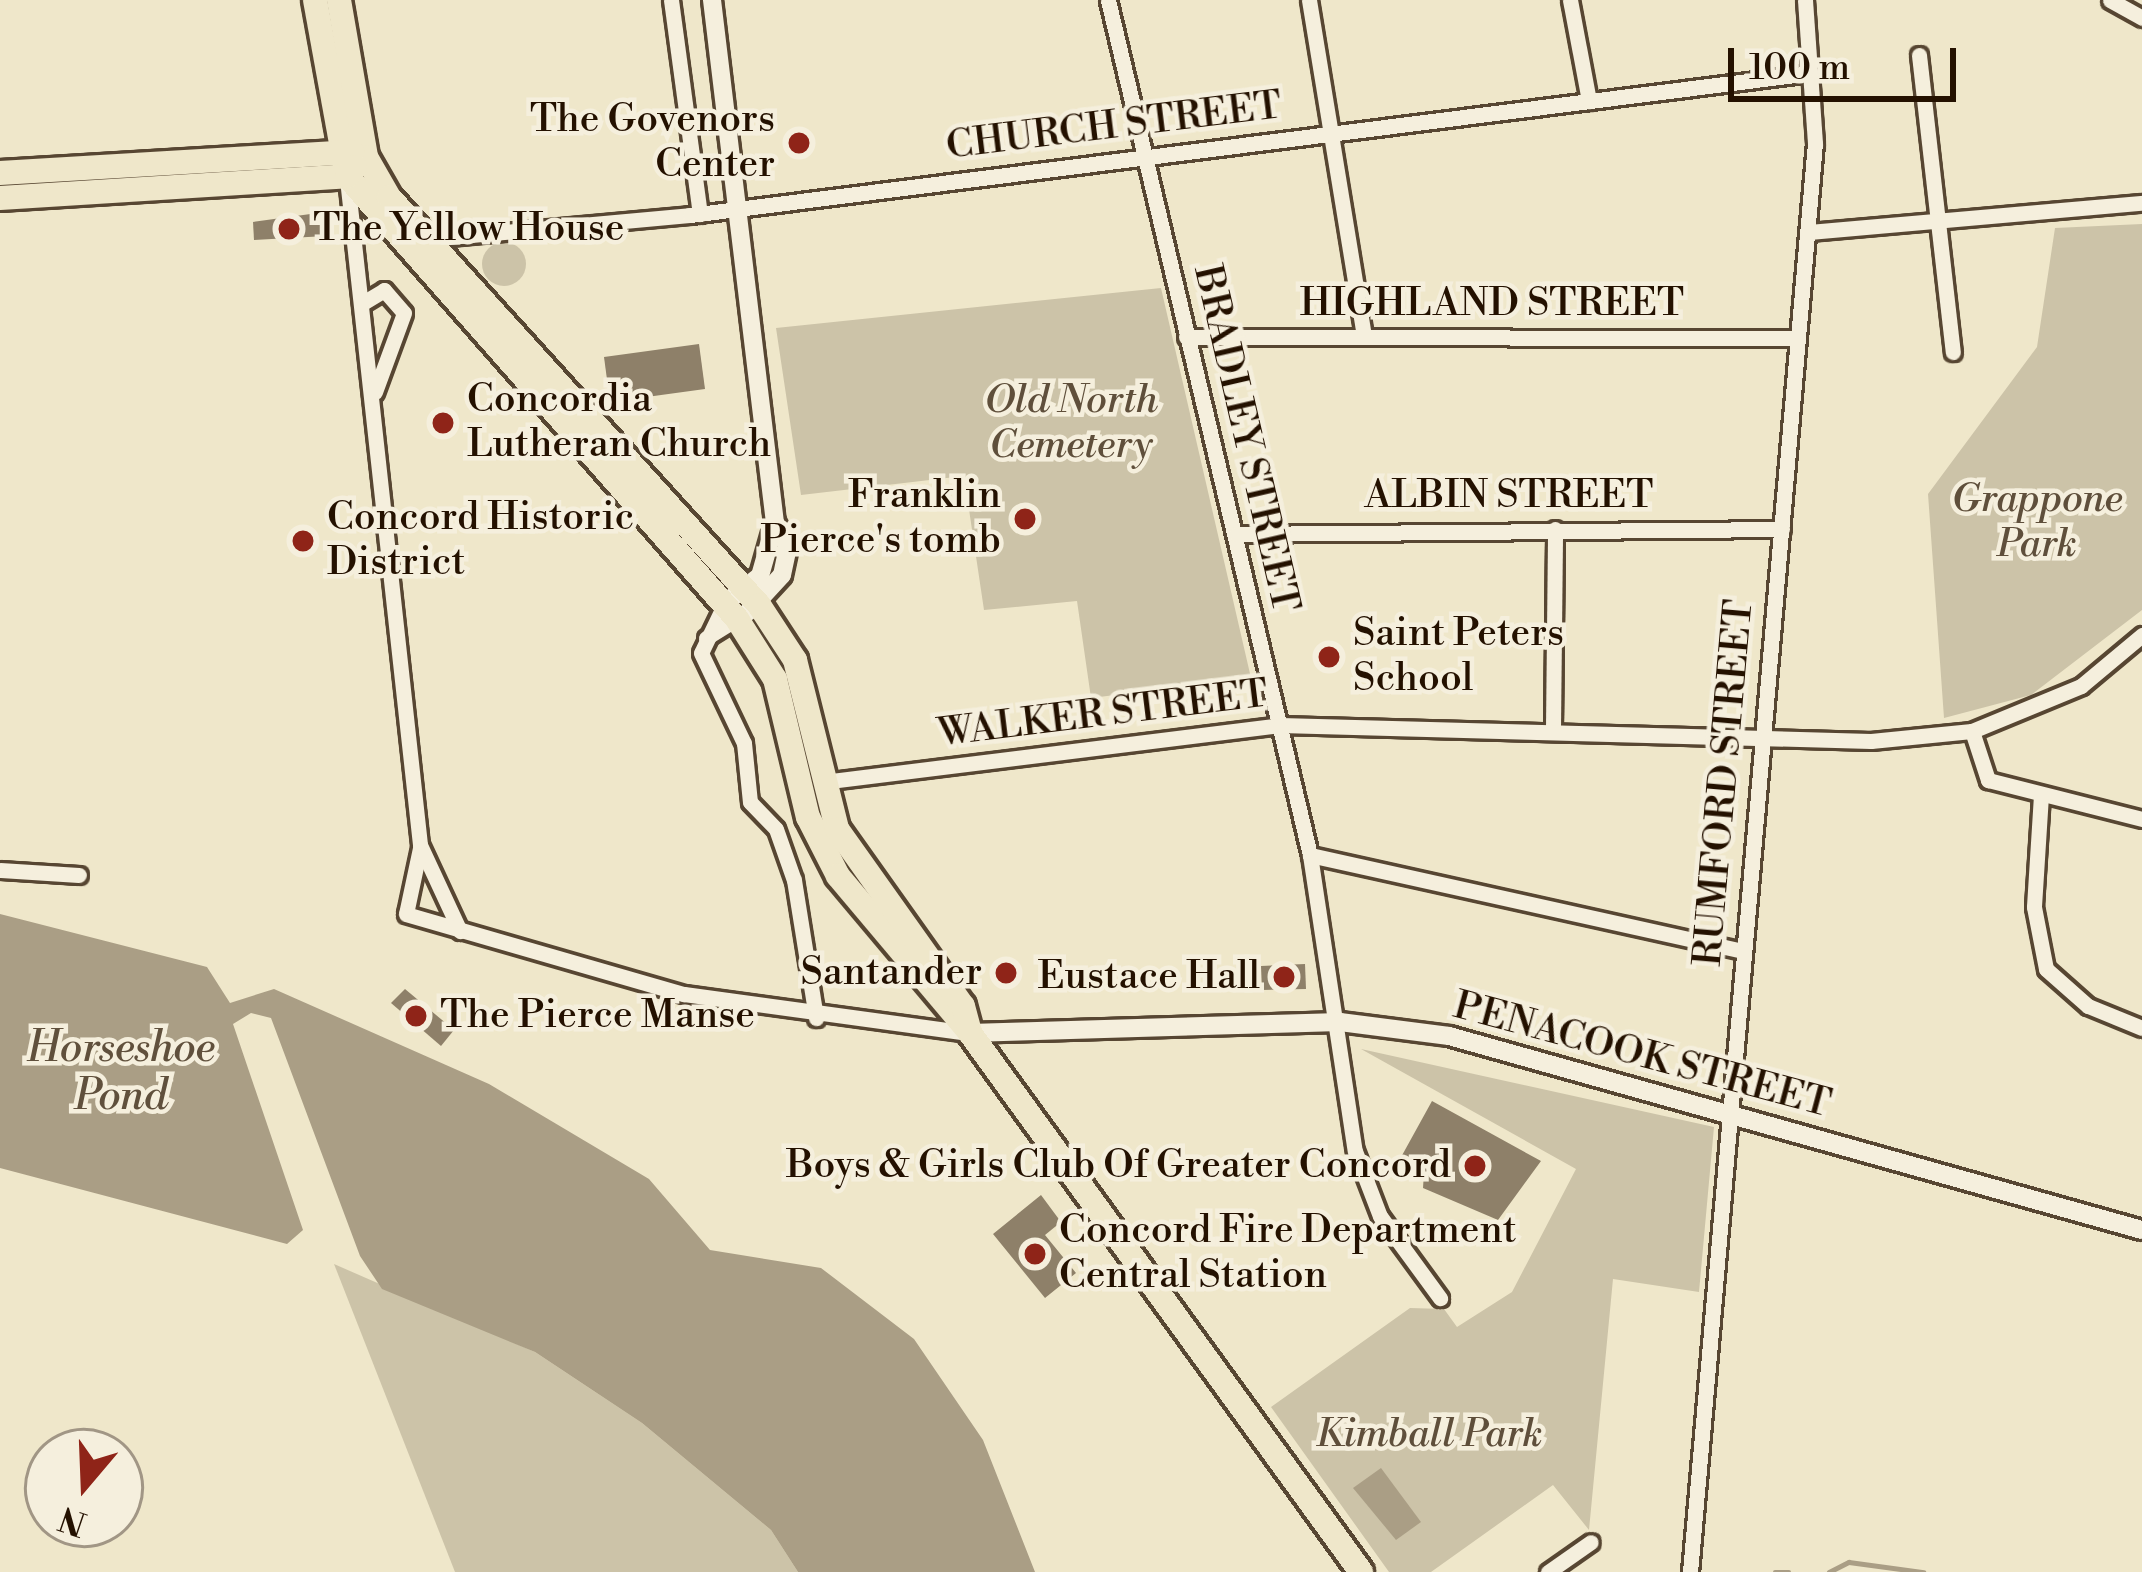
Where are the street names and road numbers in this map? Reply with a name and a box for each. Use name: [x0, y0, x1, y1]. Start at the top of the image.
street label: CHURCH STREET: [944, 83, 1284, 171]
street label: BRADLEY STREET: [1182, 261, 1308, 617]
street label: HIGHLAND STREET: [1300, 281, 1684, 327]
street label: ALBIN STREET: [1364, 473, 1654, 519]
street label: RUMFORD STREET: [1686, 598, 1764, 968]
street label: WALKER STREET: [935, 672, 1271, 758]
street label: PENACOOK STREET: [1448, 983, 1836, 1129]

